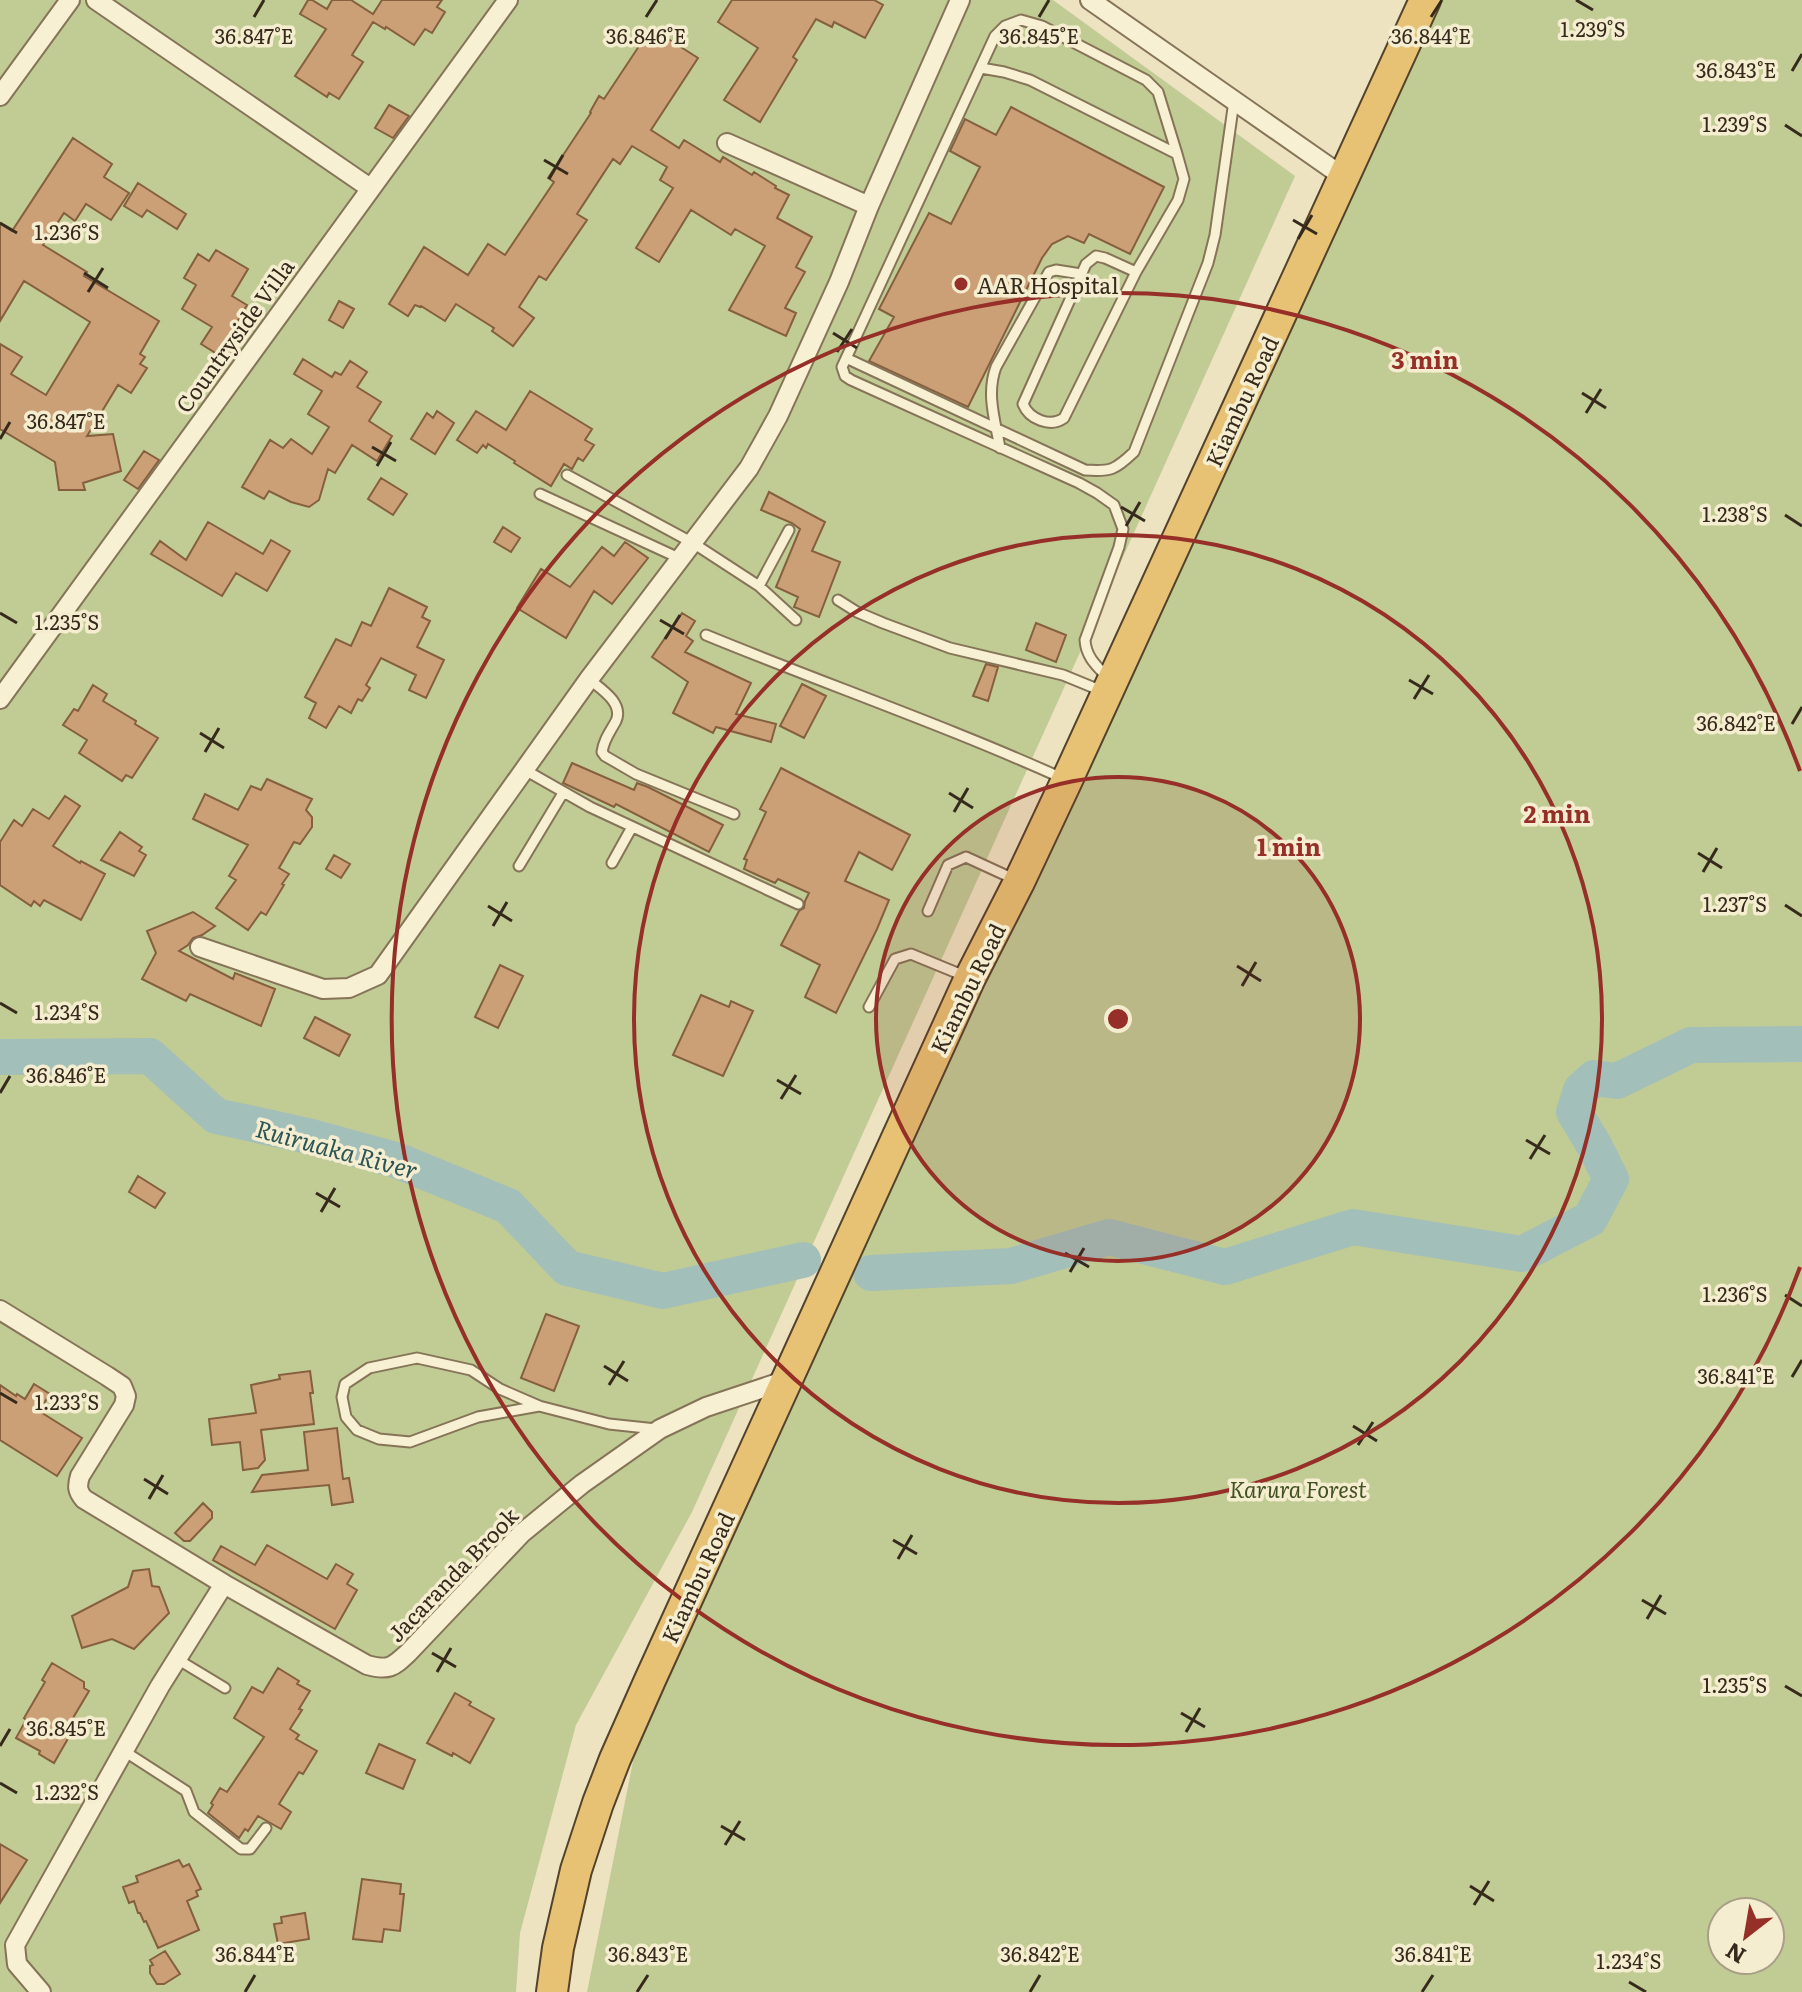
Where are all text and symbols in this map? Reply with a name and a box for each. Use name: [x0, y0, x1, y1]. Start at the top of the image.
text: 1.239°S: [1561, 13, 1625, 43]
text: 36.847°E: [214, 20, 294, 50]
text: 36.846°E: [606, 20, 686, 50]
text: 36.845°E: [999, 20, 1079, 50]
text: 36.844°E: [1391, 20, 1471, 50]
text: 36.843°E: [1696, 54, 1776, 84]
text: 1.239°S: [1703, 108, 1767, 138]
text: 1.236°S: [34, 216, 100, 246]
street label: Countryside Villa: [167, 251, 301, 419]
place label: AAR Hospital: [977, 268, 1119, 301]
marker: AAR Hospital: [952, 275, 970, 293]
street label: Kiambu Road: [1196, 330, 1286, 472]
text: 3 min: [1391, 341, 1459, 376]
text: 36.847°E: [26, 405, 106, 435]
text: 1.238°S: [1702, 498, 1768, 528]
text: 1.235°S: [35, 606, 99, 636]
text: 36.842°E: [1696, 707, 1776, 737]
text: 2 min: [1523, 795, 1591, 830]
text: 1 min: [1257, 828, 1321, 863]
text: 1.237°S: [1703, 888, 1767, 918]
street label: Kiambu Road: [921, 917, 1013, 1059]
text: 1.234°S: [35, 996, 99, 1026]
centre of rings: [1104, 1005, 1132, 1033]
text: 36.846°E: [26, 1059, 106, 1089]
water label: Ruiruaka River: [252, 1110, 422, 1186]
text: 1.236°S: [1702, 1278, 1768, 1308]
text: 36.841°E: [1697, 1360, 1775, 1390]
text: 1.233°S: [35, 1386, 99, 1416]
park label: Karura Forest: [1229, 1472, 1367, 1505]
street label: Jacaranda Brook: [379, 1499, 525, 1649]
street label: Kiambu Road: [652, 1506, 742, 1648]
text: 1.235°S: [1703, 1669, 1767, 1699]
text: 36.845°E: [26, 1712, 106, 1742]
text: 1.232°S: [35, 1776, 99, 1806]
north arrow: [1706, 1896, 1786, 1976]
text: N: [1719, 1936, 1751, 1973]
text: 36.844°E: [215, 1938, 295, 1968]
text: 36.843°E: [608, 1938, 688, 1968]
text: 36.842°E: [1000, 1938, 1080, 1968]
text: 36.841°E: [1394, 1938, 1472, 1968]
text: 1.234°S: [1597, 1945, 1661, 1975]

